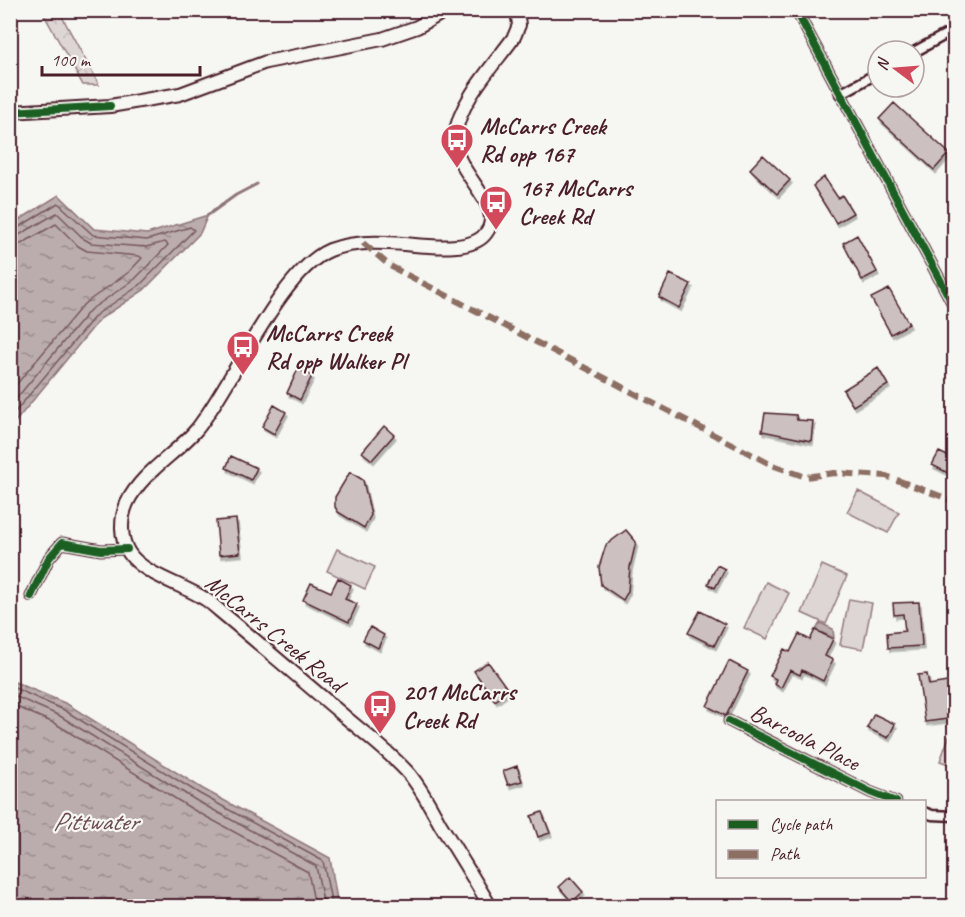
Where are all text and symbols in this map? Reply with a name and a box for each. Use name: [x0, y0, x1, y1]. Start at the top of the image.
scale bar: [42, 39, 200, 77]
north arrow: [866, 39, 926, 99]
text: 100 m: [51, 49, 92, 71]
text: N: [872, 55, 894, 73]
place label: McCarrs Creek Rd opp 167: [480, 111, 608, 169]
bus stop icon: McCarrs Creek Rd opp 167: [439, 122, 475, 169]
place label: 167 McCarrs Creek Rd: [519, 173, 635, 231]
bus stop icon: 167 McCarrs Creek Rd: [478, 184, 514, 231]
place label: McCarrs Creek Rd opp Walker Pl: [266, 318, 410, 376]
bus stop icon: McCarrs Creek Rd opp Walker Pl: [225, 329, 261, 376]
street label: McCarrs Creek Road: [199, 568, 353, 701]
place label: 201 McCarrs Creek Rd: [403, 677, 518, 735]
bus stop icon: 201 McCarrs Creek Rd: [362, 688, 398, 735]
street label: Barcoola Place: [745, 697, 867, 778]
legend: [716, 800, 926, 878]
water label: Pittwater: [53, 805, 141, 838]
text: Cycle path: [770, 813, 833, 835]
text: Path: [770, 843, 800, 865]

